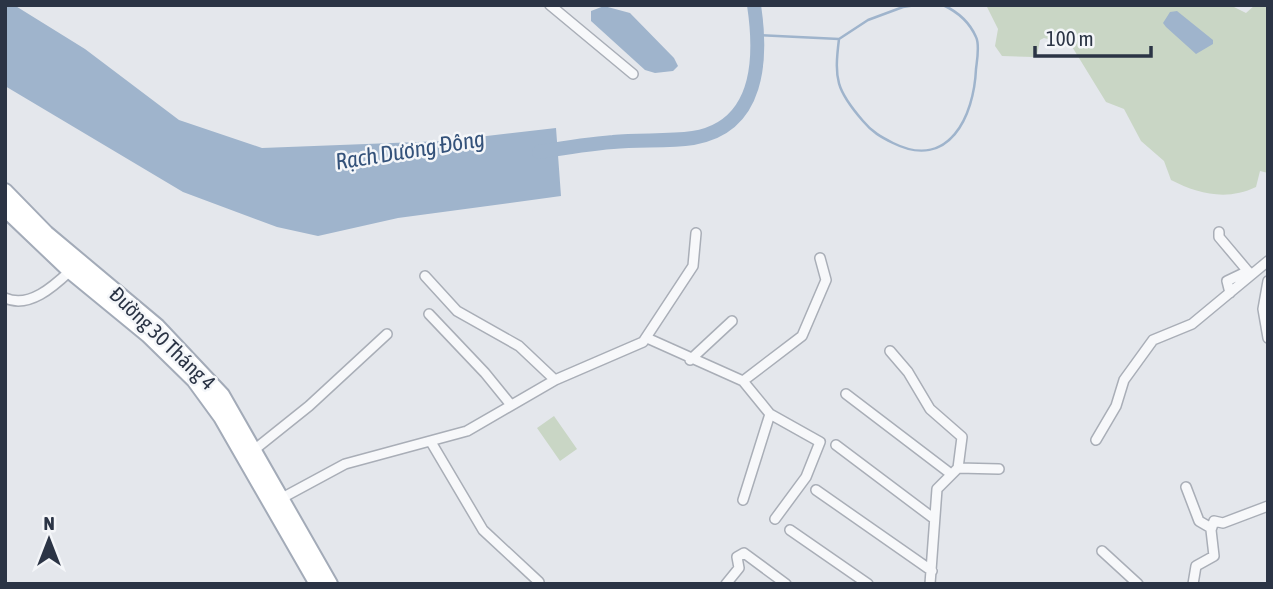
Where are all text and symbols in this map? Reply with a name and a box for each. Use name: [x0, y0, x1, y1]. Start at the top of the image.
scale bar: [1035, 14, 1150, 58]
text: 100 m: [1046, 26, 1094, 50]
water label: Rạch Dương Đông: [334, 125, 486, 175]
street label: Đường 30 Tháng 4: [105, 282, 221, 394]
north arrow: [14, 505, 84, 575]
text: N: [43, 512, 55, 534]

